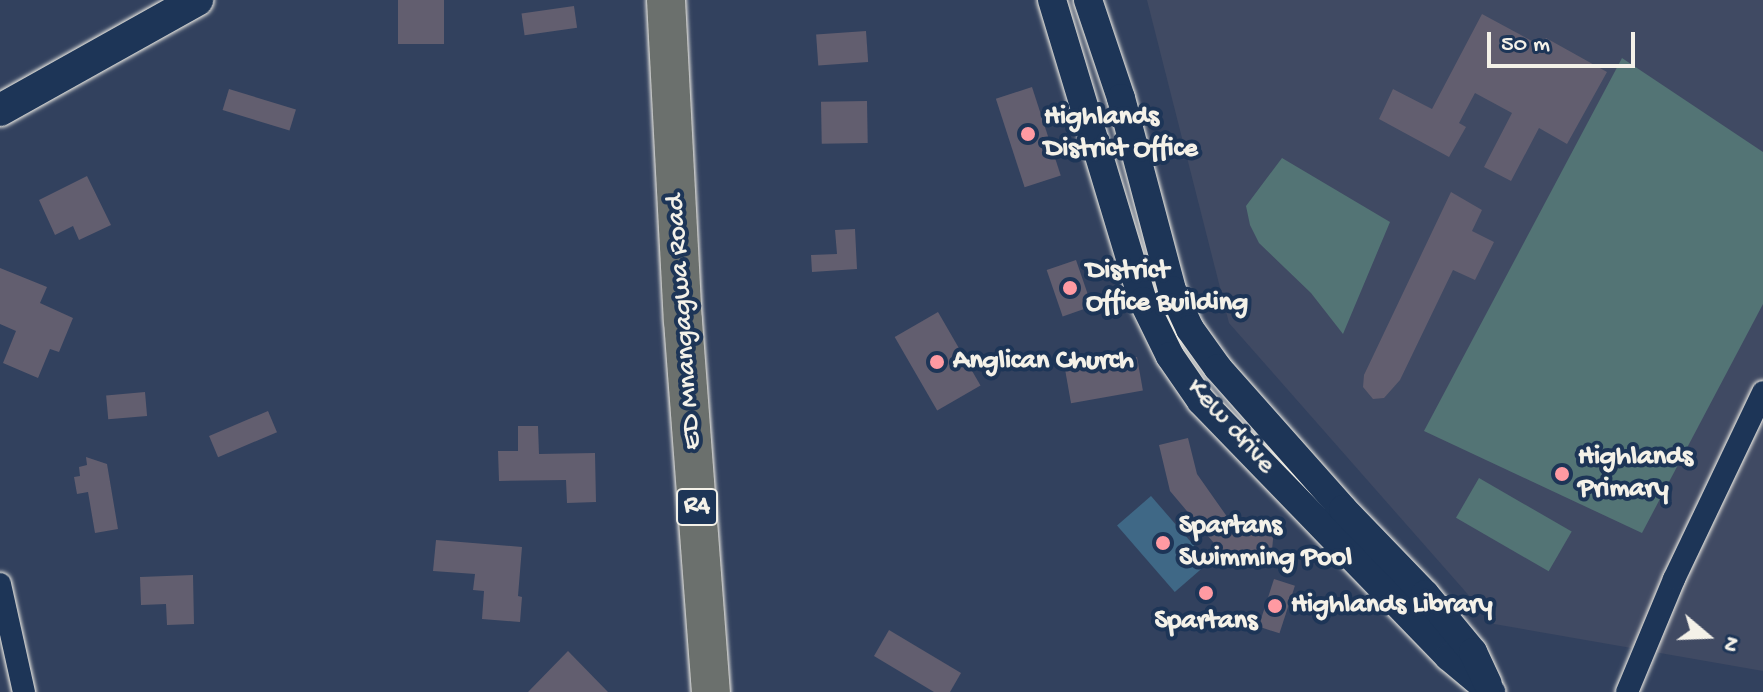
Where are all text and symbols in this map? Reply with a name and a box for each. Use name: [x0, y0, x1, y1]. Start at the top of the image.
scale bar: [1491, 16, 1639, 66]
text: 50 m: [1501, 31, 1550, 60]
place label: Highlands District Office: [1044, 101, 1198, 167]
marker: Highlands District Office: [1019, 125, 1037, 143]
street label: ED Mnangagwa Road: [659, 193, 711, 451]
place label: District Office Building: [1086, 255, 1248, 321]
marker: District Office Building: [1061, 279, 1079, 297]
place label: Anglican Church: [953, 345, 1134, 379]
marker: Anglican Church: [928, 353, 946, 371]
street label: Kew drive: [1178, 372, 1282, 482]
place label: Highlands Primary: [1578, 441, 1693, 507]
marker: Highlands Primary: [1553, 465, 1571, 483]
road number: R4: [675, 485, 719, 529]
place label: Spartans Swimming Pool: [1179, 510, 1352, 576]
marker: Spartans Swimming Pool: [1154, 534, 1172, 552]
marker: Spartans: [1197, 584, 1215, 602]
place label: Highlands Library: [1291, 589, 1493, 623]
north arrow: [1667, 596, 1747, 676]
marker: Highlands Library: [1266, 597, 1284, 615]
place label: Spartans: [1155, 605, 1257, 639]
text: N: [1715, 633, 1744, 655]

